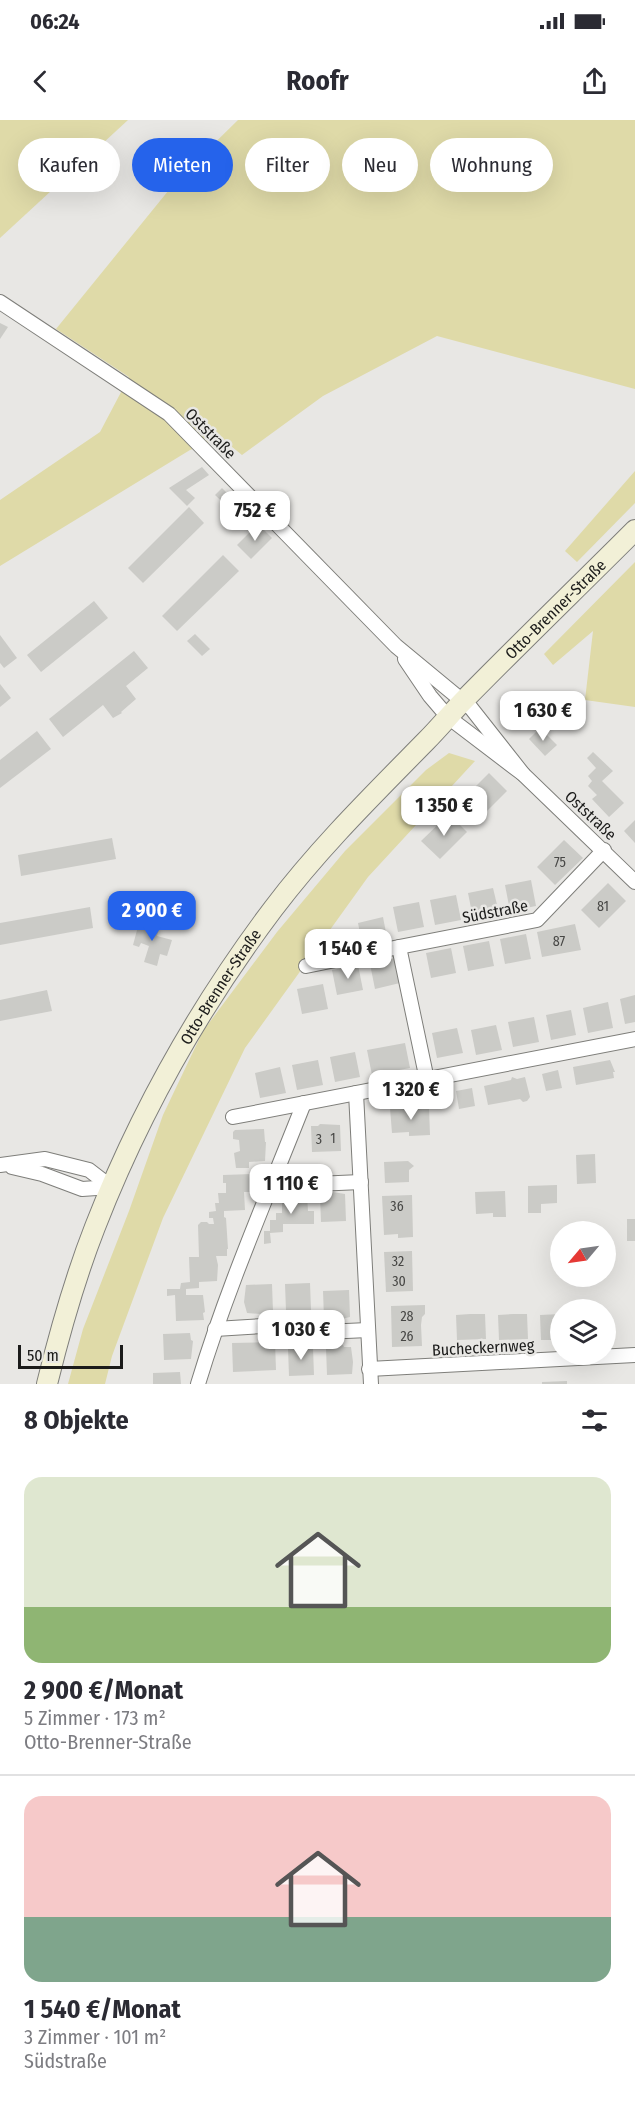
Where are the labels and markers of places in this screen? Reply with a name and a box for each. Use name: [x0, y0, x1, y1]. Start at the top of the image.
pin: 752 €: [213, 491, 297, 542]
pin: 1 630 €: [488, 691, 598, 742]
pin: 1 350 €: [389, 786, 499, 837]
pin: 2 900 €: [97, 891, 207, 942]
pin: 1 540 €: [293, 929, 403, 980]
pin: 1 320 €: [356, 1070, 466, 1121]
pin: 1 110 €: [236, 1164, 346, 1215]
pin: 1 030 €: [246, 1310, 356, 1361]

